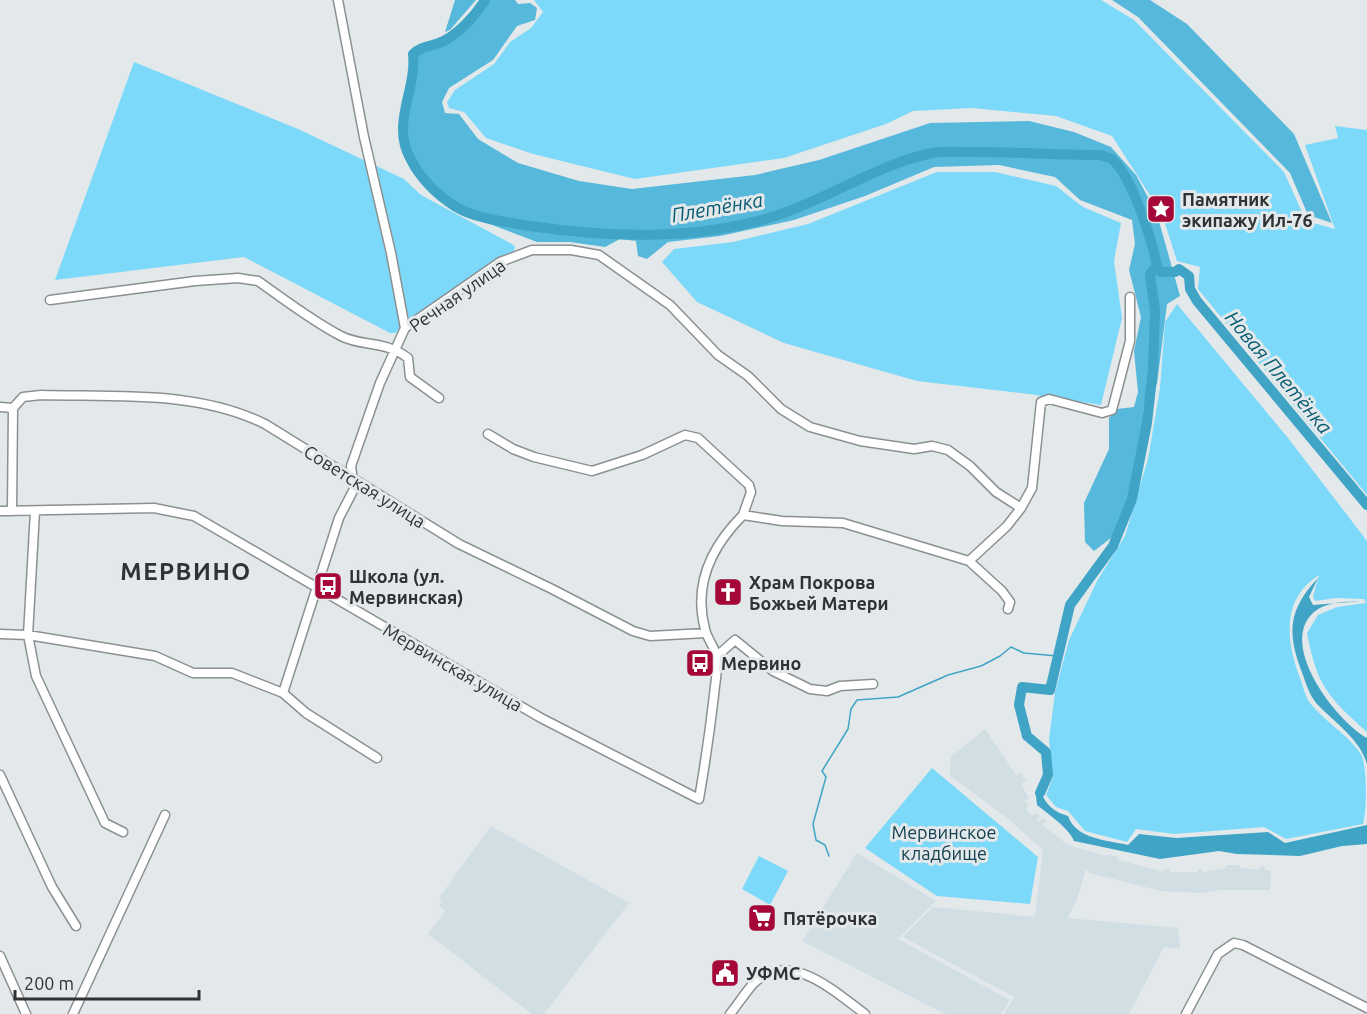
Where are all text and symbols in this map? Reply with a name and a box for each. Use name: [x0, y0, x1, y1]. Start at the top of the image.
water label: Плетёнка: [669, 188, 765, 226]
place label: Памятник экипажу Ил-76: [1182, 189, 1313, 230]
place icon: Памятник экипажу Ил-76: [1145, 193, 1177, 225]
street label: Речная улица: [405, 255, 509, 335]
water label: Новая Плетёнка: [1221, 306, 1337, 438]
street label: Советская улица: [301, 441, 429, 531]
district label: МЕРВИНО: [120, 558, 252, 585]
place label: Школа (ул. Мервинская): [349, 566, 463, 608]
bus stop icon: Школа (ул. Мервинская): [312, 570, 344, 602]
place label: Храм Покрова Божьей Матери: [749, 572, 889, 613]
church icon: Храм Покрова Божьей Матери: [712, 576, 744, 608]
street label: Мервинская улица: [380, 619, 526, 715]
bus stop icon: Мервино: [684, 647, 716, 679]
place label: Мервино: [721, 653, 801, 673]
park label: Мервинское кладбище: [892, 822, 996, 863]
supermarket icon: Пятёрочка: [746, 902, 778, 934]
place label: Пятёрочка: [783, 908, 877, 928]
public building icon: УФМС: [709, 957, 741, 989]
scale bar: [15, 963, 200, 1001]
place label: УФМС: [746, 963, 801, 983]
text: 200 m: [24, 973, 74, 993]

